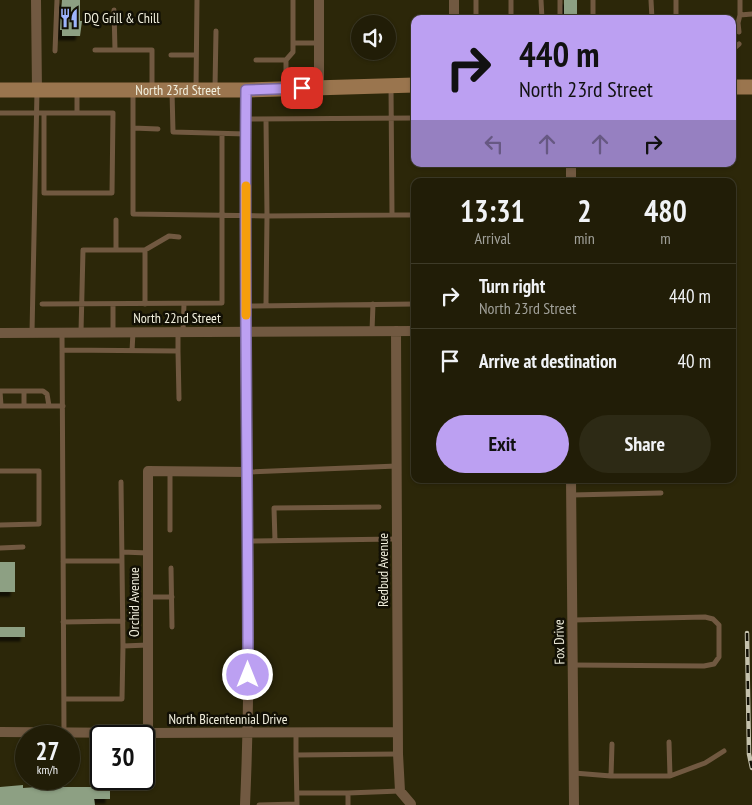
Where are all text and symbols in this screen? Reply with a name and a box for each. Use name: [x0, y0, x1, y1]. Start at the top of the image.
restaurant icon: DQ Grill & Chill: [58, 7, 80, 29]
place label: DQ Grill & Chill: [84, 9, 160, 27]
map controls: [351, 15, 396, 60]
button: sound: [351, 15, 396, 60]
text: 440 m: [519, 31, 600, 77]
icon: right: [436, 35, 501, 100]
pin: [281, 67, 323, 109]
icon: arrive: [288, 74, 316, 102]
text: North 23rd Street: [519, 75, 653, 103]
street label: North 23rd Street: [135, 81, 221, 99]
icon: left: [480, 130, 508, 158]
icon: ahead: [533, 130, 561, 158]
icon: ahead: [586, 130, 614, 158]
icon: right: [639, 130, 667, 158]
text: 13:31: [460, 191, 525, 230]
text: 2: [577, 191, 592, 230]
text: 480: [644, 191, 687, 230]
text: Arrival: [474, 228, 511, 248]
text: min: [574, 228, 595, 248]
text: m: [660, 228, 671, 248]
text: Turn right: [479, 274, 545, 298]
icon: right: [436, 282, 464, 310]
text: 440 m: [669, 284, 711, 308]
text: North 23rd Street: [479, 298, 576, 318]
street label: North 22nd Street: [133, 309, 221, 327]
icon: arrive: [436, 347, 464, 375]
text: Arrive at destination: [479, 349, 617, 373]
text: 40 m: [678, 349, 711, 373]
button: Exit: [436, 415, 569, 473]
button: Share: [579, 415, 711, 473]
street label: Redbud Avenue: [374, 533, 392, 607]
street label: Orchid Avenue: [125, 567, 143, 637]
street label: Fox Drive: [550, 619, 568, 665]
position arrow: [221, 648, 273, 700]
street label: North Bicentennial Drive: [168, 710, 288, 728]
speed limit sign: 30: [90, 725, 155, 790]
text: 27: [36, 735, 59, 767]
text: km/h: [37, 762, 58, 777]

